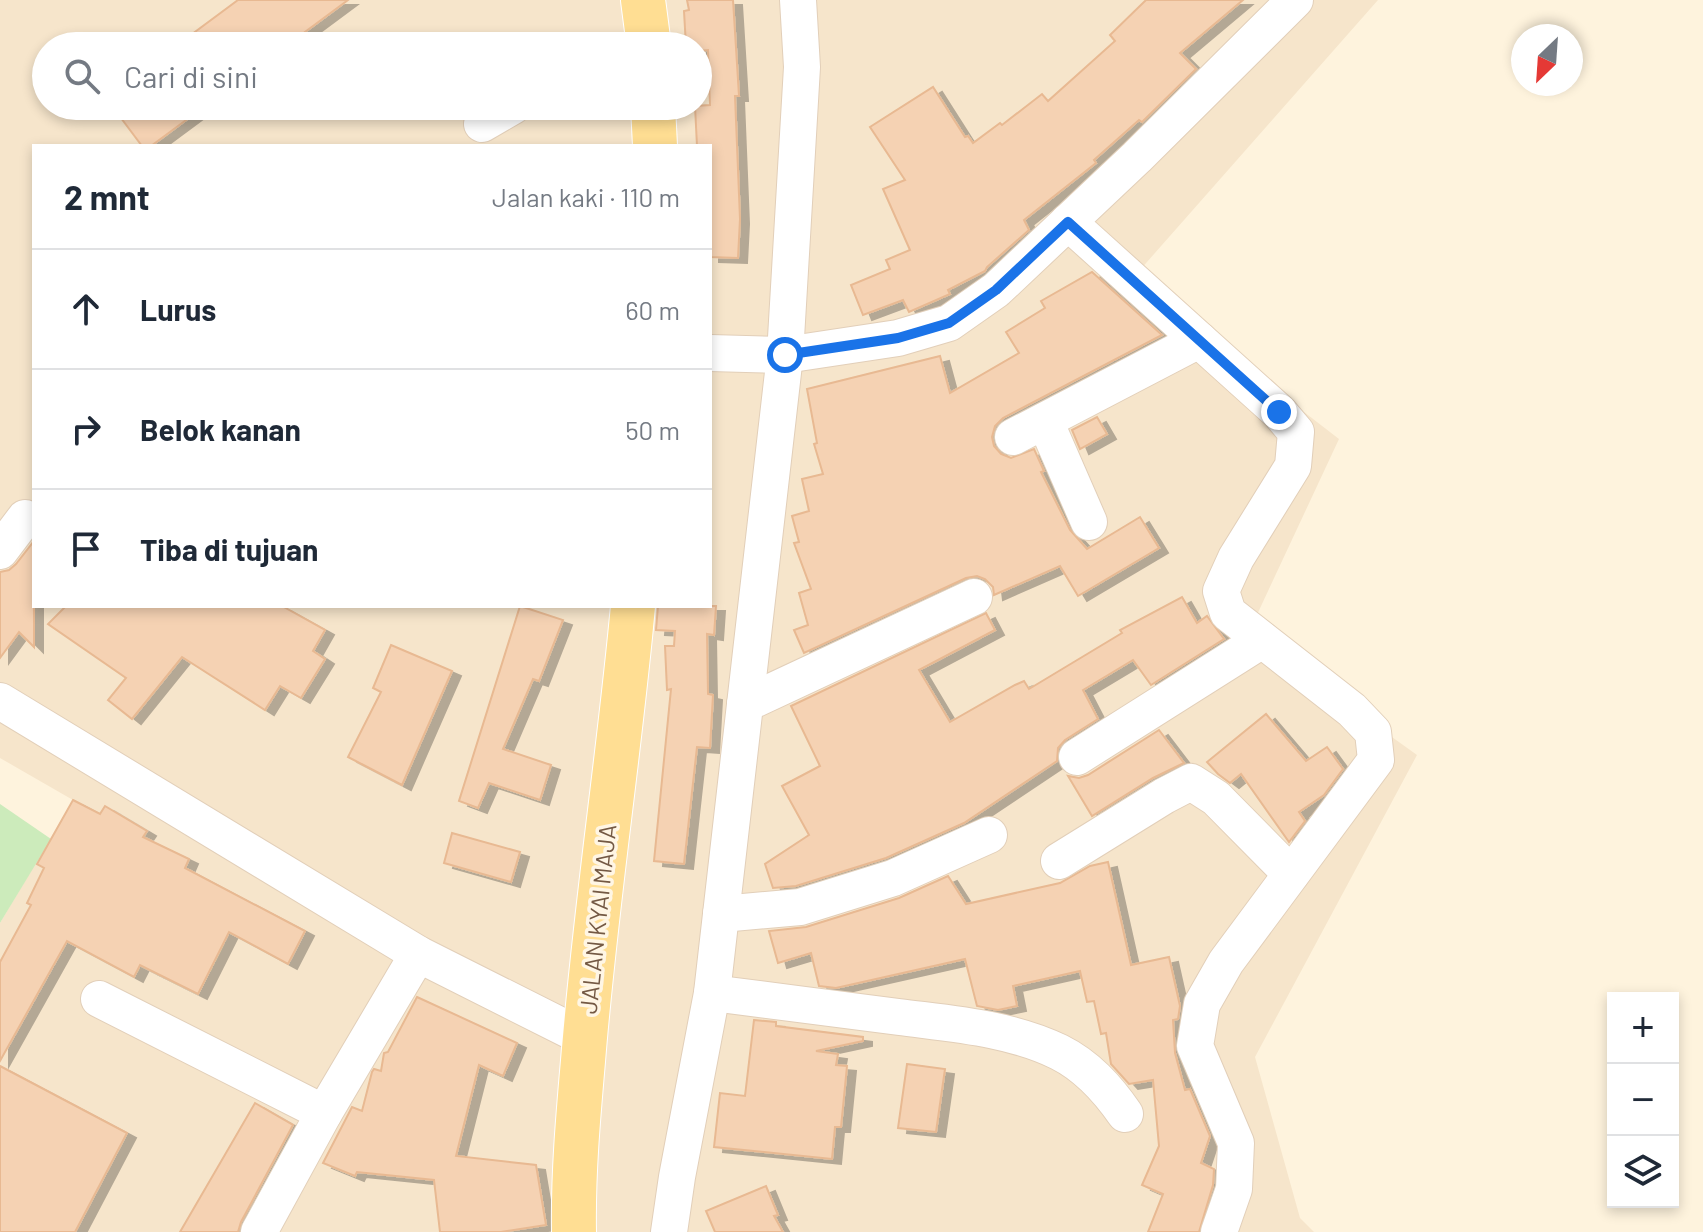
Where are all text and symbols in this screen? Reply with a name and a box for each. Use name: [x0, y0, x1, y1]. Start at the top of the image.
north arrow: [1511, 24, 1583, 96]
search box: [32, 32, 712, 120]
icon: search: [60, 54, 104, 98]
text: Cari di sini: [124, 58, 258, 94]
text: 2 mnt: [64, 176, 150, 217]
text: Jalan kaki · 110 m: [492, 181, 680, 212]
icon: ahead: [64, 287, 108, 331]
text: Lurus: [140, 291, 216, 327]
text: 60 m: [625, 294, 680, 325]
route start: [767, 337, 803, 373]
route end: [1261, 394, 1297, 430]
icon: right: [64, 407, 108, 451]
text: Belok kanan: [140, 411, 301, 447]
text: 50 m: [625, 414, 680, 445]
icon: arrive: [64, 527, 108, 571]
text: Tiba di tujuan: [140, 531, 318, 567]
street label: JALAN KYAI MAJA: [573, 823, 621, 1015]
map controls: [1607, 992, 1679, 1208]
button: +: [1607, 992, 1679, 1064]
button: −: [1607, 1064, 1679, 1136]
button: layers: [1607, 1136, 1679, 1208]

